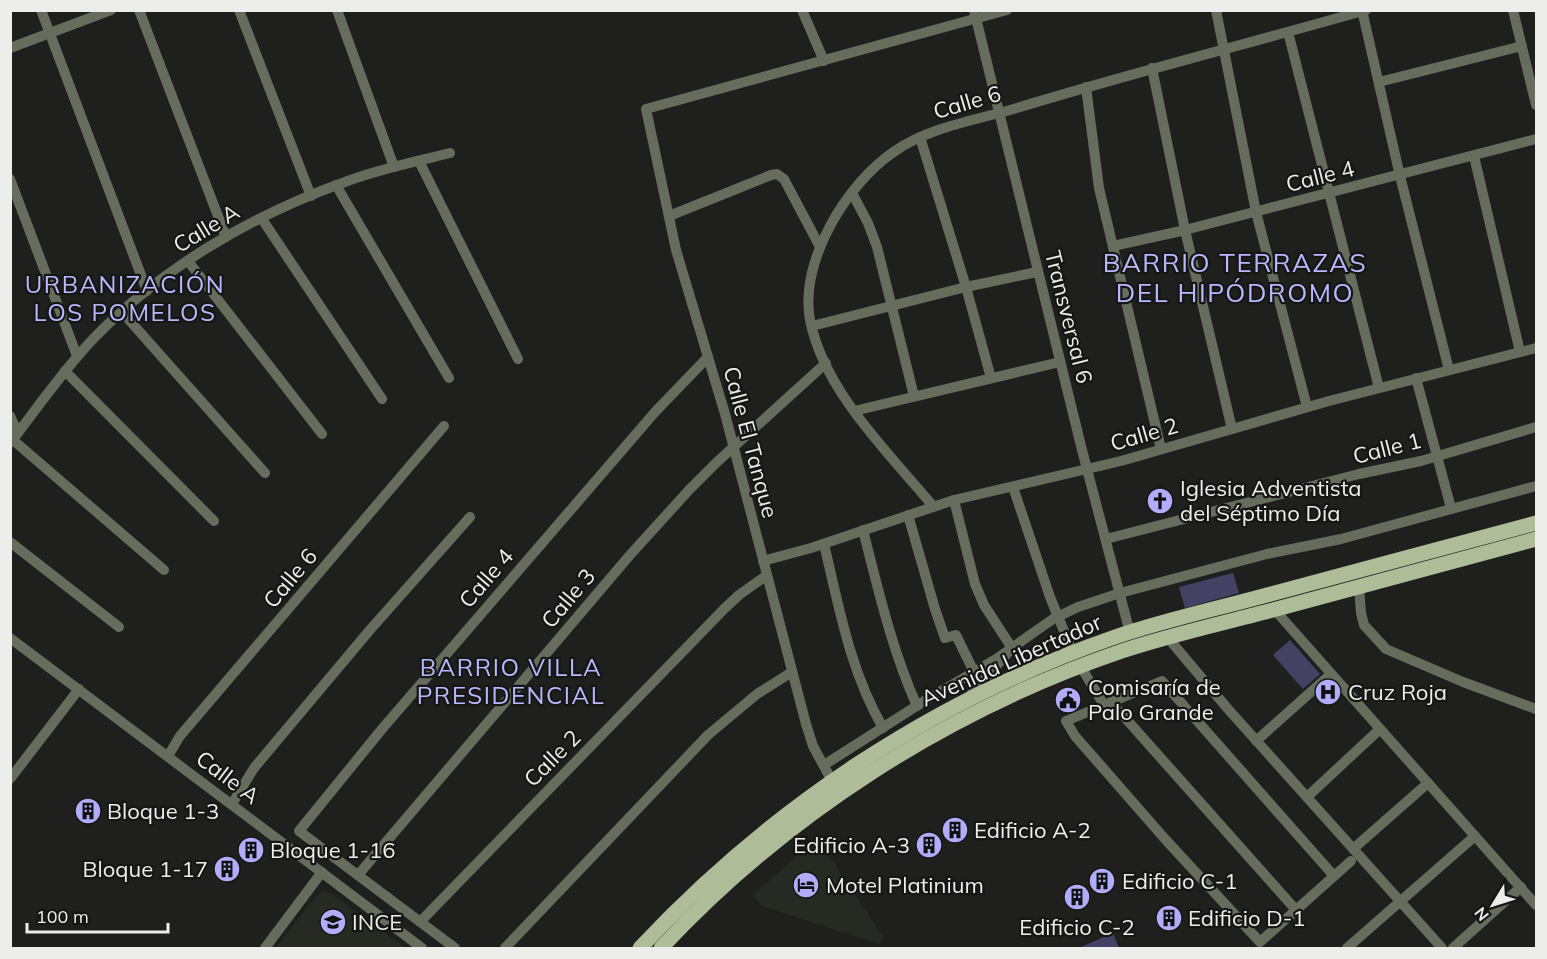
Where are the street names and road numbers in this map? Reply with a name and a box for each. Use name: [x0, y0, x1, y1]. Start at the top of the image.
street label: Calle 6: [930, 79, 1004, 125]
street label: Calle 4: [1283, 154, 1357, 198]
street label: Calle A: [168, 197, 244, 259]
street label: Transversal 6: [1039, 248, 1099, 386]
street label: Calle El Tanque: [717, 363, 785, 521]
street label: Calle 2: [1107, 411, 1181, 457]
street label: Calle 1: [1350, 426, 1424, 470]
street label: Calle 6: [257, 542, 323, 614]
street label: Calle 4: [453, 543, 519, 613]
street label: Calle 3: [535, 562, 601, 634]
street label: Avenida Libertador: [916, 608, 1106, 712]
street label: Calle 2: [518, 724, 586, 792]
street label: Calle A: [191, 744, 265, 810]

